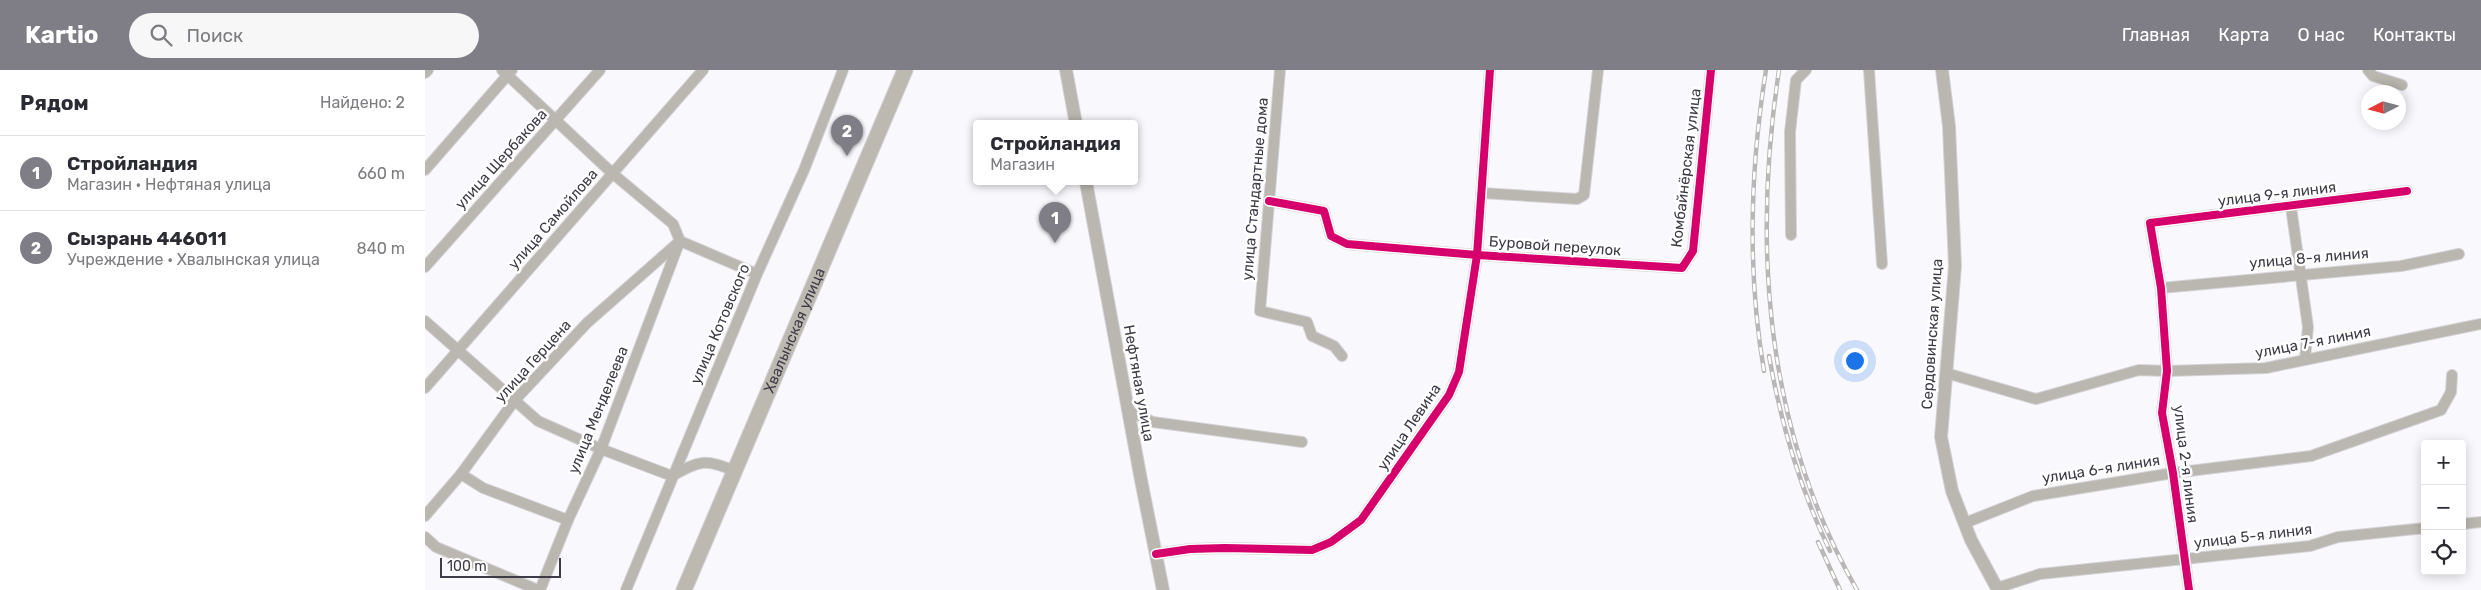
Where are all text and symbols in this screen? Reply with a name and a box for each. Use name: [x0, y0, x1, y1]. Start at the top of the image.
search box: [129, 13, 479, 58]
text: Kartio: [25, 21, 99, 49]
icon: search: [147, 21, 175, 49]
text: Поиск: [187, 24, 243, 47]
text: Главная: [2122, 24, 2190, 46]
text: Карта: [2218, 24, 2270, 46]
text: О нас: [2298, 24, 2345, 46]
text: Контакты: [2373, 24, 2456, 46]
north arrow: [2361, 85, 2406, 130]
street label: Комбайнёрская улица: [1667, 87, 1705, 249]
text: Рядом: [20, 90, 89, 115]
text: Найдено: 2: [320, 93, 405, 112]
street label: улица Стандартные дома: [1238, 97, 1272, 281]
street label: улица Щербакова: [451, 105, 551, 213]
pin: 2: [831, 115, 863, 156]
popup: [973, 120, 1138, 185]
text: Стройландия: [990, 132, 1121, 155]
text: Стройландия: [67, 152, 198, 175]
text: Магазин: [990, 155, 1055, 174]
text: 1: [32, 164, 40, 183]
text: 660 m: [357, 164, 405, 183]
street label: улица Самойлова: [505, 165, 601, 273]
text: Магазин · Нефтяная улица: [67, 175, 271, 194]
street label: улица 9-я линия: [2217, 178, 2337, 210]
pin: 1: [1039, 202, 1071, 243]
text: Сызрань 446011: [67, 227, 227, 250]
street label: Буровой переулок: [1488, 232, 1622, 260]
text: 2: [31, 239, 41, 258]
text: 840 m: [357, 239, 405, 258]
street label: улица 8-я линия: [2249, 244, 2369, 272]
text: Учреждение · Хвалынская улица: [67, 250, 320, 269]
street label: Сердовинская улица: [1918, 258, 1946, 410]
street label: улица Котовского: [687, 261, 753, 387]
street label: Хвалынская улица: [760, 265, 829, 396]
street label: улица Герцена: [491, 316, 575, 406]
street label: улица 7-я линия: [2254, 322, 2372, 362]
street label: Нефтяная улица: [1120, 323, 1158, 443]
street label: улица Менделеева: [564, 344, 632, 476]
your location: [1842, 348, 1868, 374]
street label: улица Левина: [1373, 380, 1445, 474]
street label: улица 2-я линия: [2170, 404, 2202, 524]
map controls: [2421, 440, 2466, 575]
button: +: [2421, 440, 2466, 485]
street label: улица 6-я линия: [2041, 451, 2161, 487]
button: −: [2421, 485, 2466, 530]
street label: улица 5-я линия: [2193, 520, 2313, 552]
button: locate: [2421, 530, 2466, 575]
scale bar: [440, 555, 561, 578]
text: 100 m: [447, 558, 487, 575]

